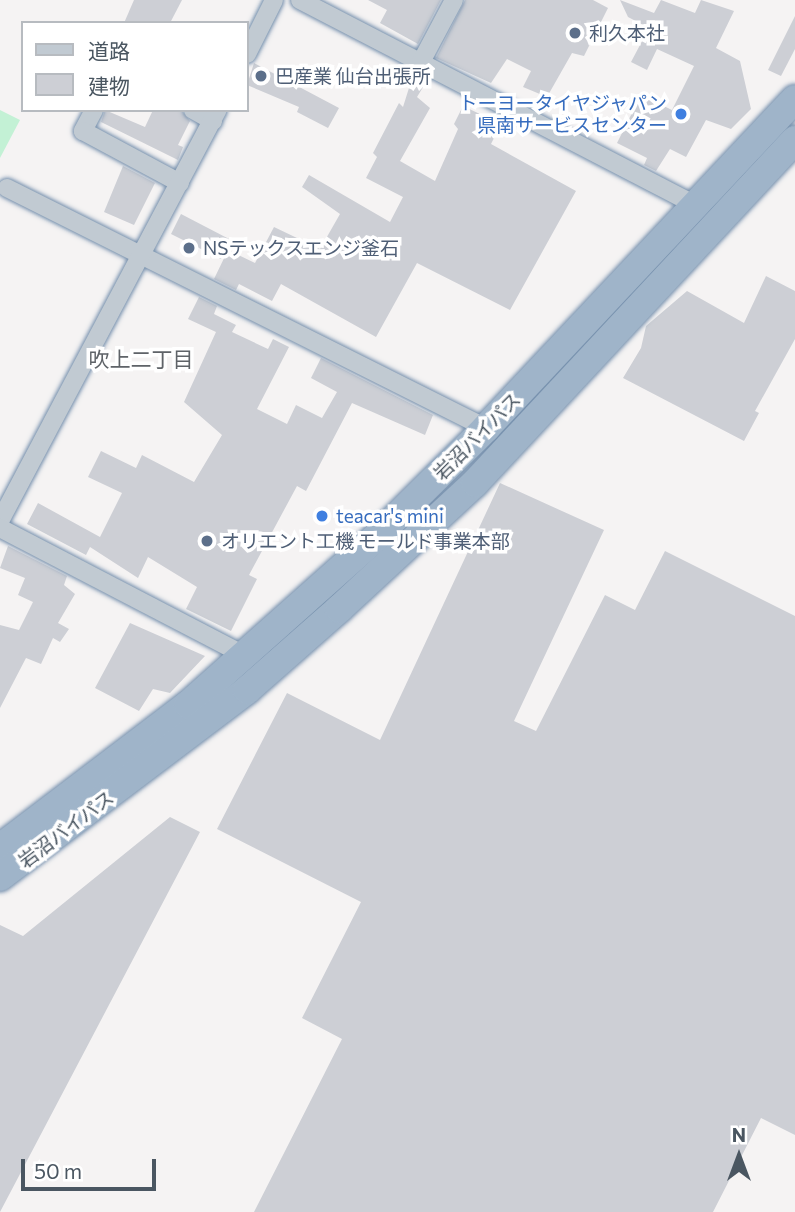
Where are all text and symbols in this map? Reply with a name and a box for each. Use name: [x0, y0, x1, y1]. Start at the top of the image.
legend: [21, 21, 248, 112]
place label: 利久本社: [589, 22, 665, 44]
marker: 利久本社: [567, 25, 583, 41]
text: 道路: [88, 38, 130, 63]
place label: 巴産業 仙台出張所: [275, 65, 431, 87]
marker: 巴産業 仙台出張所: [253, 68, 269, 84]
text: 建物: [88, 73, 130, 98]
place label: トーヨータイヤジャパン 県南サービスセンター: [458, 92, 667, 136]
marker: トーヨータイヤジャパン 県南サービスセンター: [673, 106, 689, 122]
place label: NSテックスエンジ釜石: [203, 237, 399, 259]
marker: NSテックスエンジ釜石: [181, 240, 197, 256]
district label: 吹上二丁目: [89, 346, 193, 372]
street label: 岩沼バイパス: [429, 388, 525, 484]
place label: teacar's mini: [336, 505, 444, 527]
marker: teacar's mini: [314, 508, 330, 524]
place label: オリエント工機 モールド事業本部: [221, 530, 510, 552]
marker: オリエント工機 モールド事業本部: [199, 533, 215, 549]
street label: 岩沼バイパス: [14, 786, 118, 872]
north arrow: [704, 1121, 774, 1191]
text: N: [732, 1123, 746, 1146]
scale bar: [24, 1146, 159, 1190]
text: 50 m: [34, 1158, 82, 1183]

